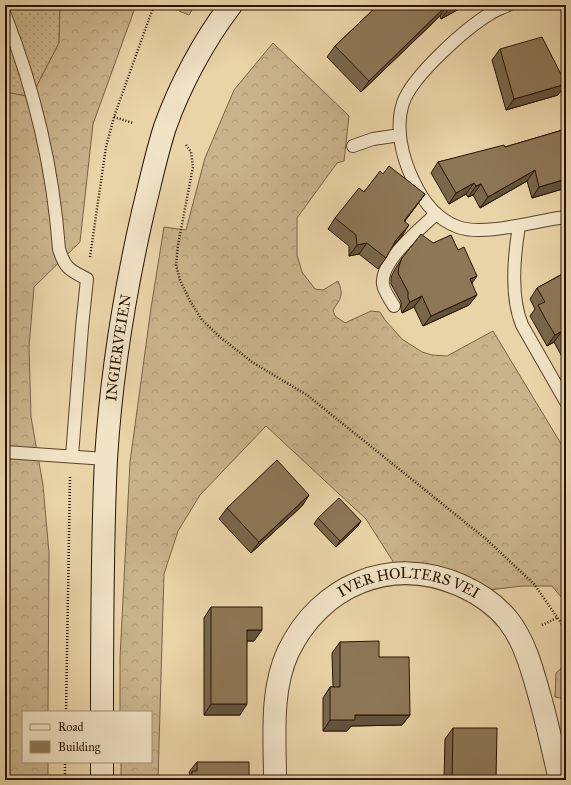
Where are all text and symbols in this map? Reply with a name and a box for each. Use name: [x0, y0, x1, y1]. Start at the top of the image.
street label: INGIERVEIEN: [102, 292, 135, 402]
text: IVER HOLTERS VEI: [334, 564, 483, 602]
street label: IVER HOLTERS VEI: [335, 588, 483, 608]
legend: [22, 711, 152, 763]
text: Road: [58, 720, 84, 734]
text: Building: [58, 740, 101, 755]

